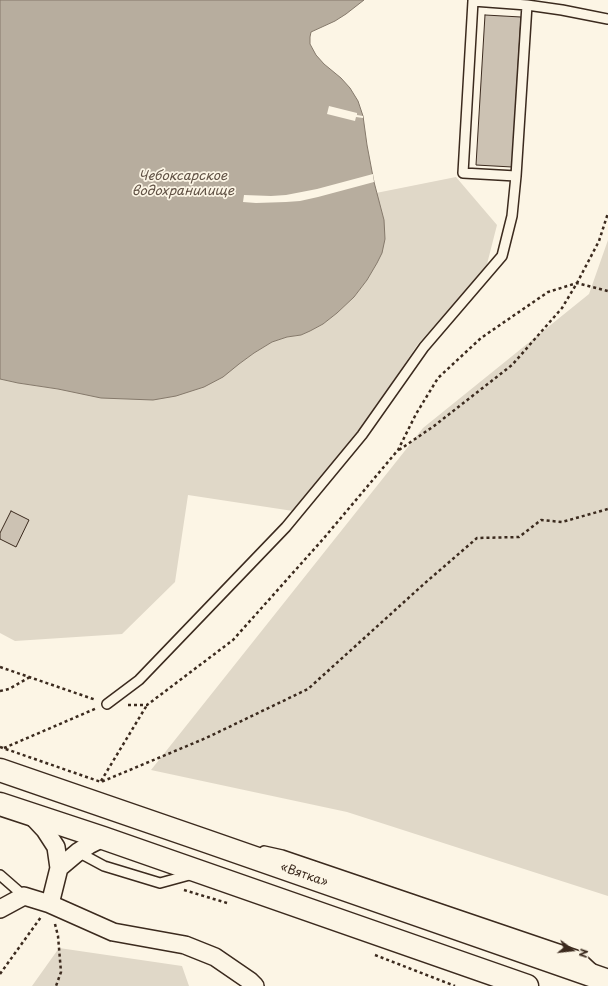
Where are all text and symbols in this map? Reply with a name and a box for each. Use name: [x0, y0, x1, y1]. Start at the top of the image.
water label: Чебоксарское водохранилище: [132, 168, 234, 199]
street label: «Вятка»: [278, 860, 330, 890]
north arrow: [552, 930, 592, 970]
text: N: [575, 947, 593, 960]

